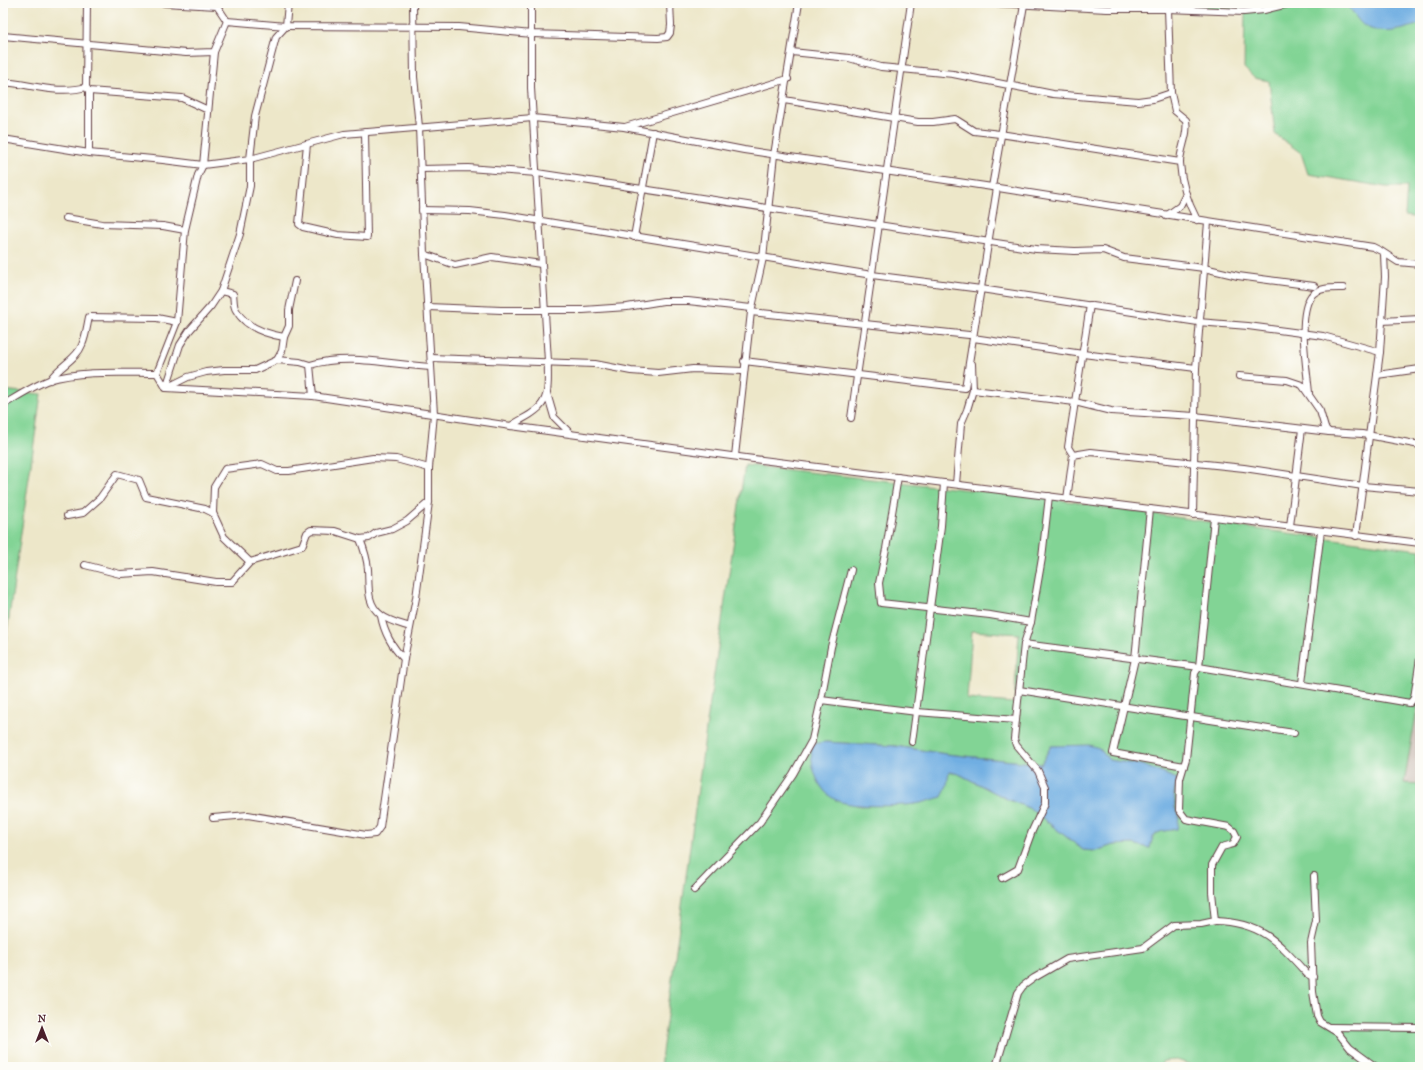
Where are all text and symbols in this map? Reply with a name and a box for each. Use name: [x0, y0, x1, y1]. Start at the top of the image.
north arrow: [22, 1008, 62, 1048]
text: N: [38, 1012, 47, 1025]

